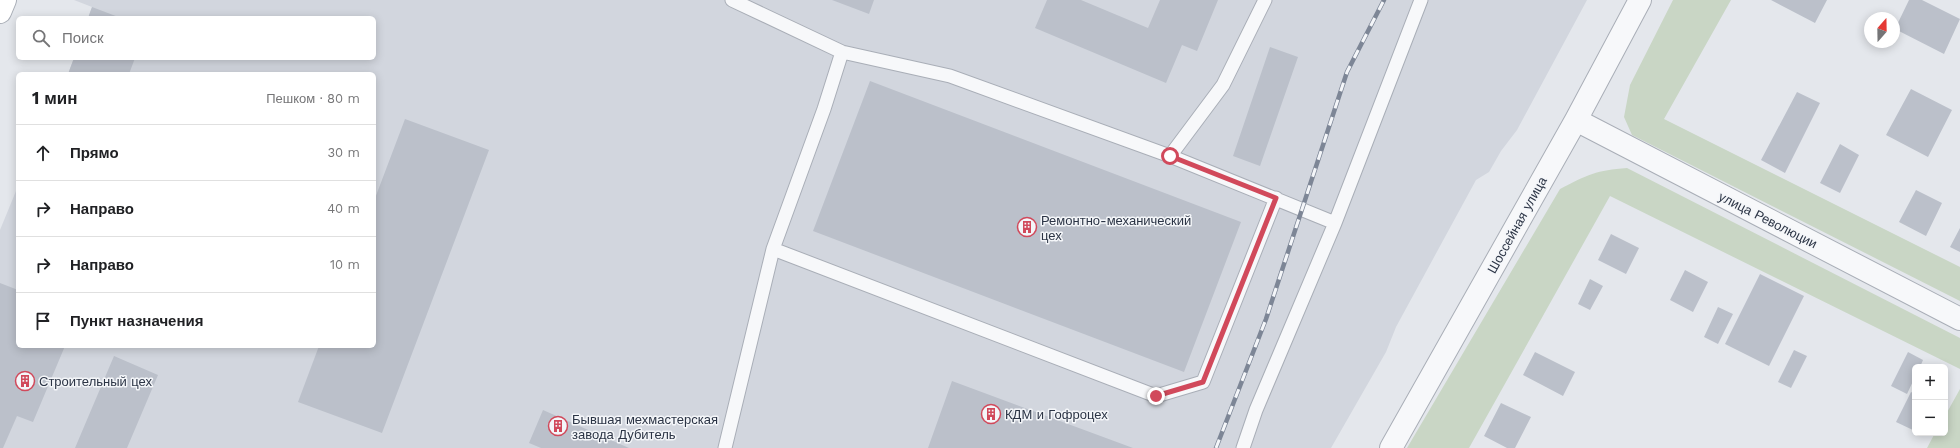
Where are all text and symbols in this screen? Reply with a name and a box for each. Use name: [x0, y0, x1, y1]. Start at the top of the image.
north arrow: [1864, 12, 1900, 48]
search box: [16, 16, 376, 60]
icon: search: [30, 27, 52, 49]
text: Поиск: [62, 29, 104, 47]
text: 1 мин: [32, 88, 77, 108]
text: Пешком · 80 m: [266, 91, 360, 106]
icon: ahead: [32, 142, 54, 164]
text: Прямо: [70, 144, 119, 162]
text: 30 m: [328, 145, 360, 160]
route start: [1161, 147, 1179, 165]
street label: Шоссейная улица: [1484, 173, 1550, 276]
street label: улица Революции: [1716, 189, 1820, 251]
icon: right: [32, 198, 54, 220]
text: Направо: [70, 200, 134, 218]
text: 40 m: [327, 201, 360, 216]
place label: Ремонтно-механический цех: [1041, 213, 1191, 243]
building icon: Ремонтно-механический цех: [1016, 216, 1038, 238]
icon: right: [32, 254, 54, 276]
text: Направо: [70, 256, 134, 274]
text: 10 m: [330, 257, 360, 272]
icon: arrive: [32, 310, 54, 332]
text: Пункт назначения: [70, 312, 203, 330]
map controls: [1912, 364, 1948, 436]
button: +: [1912, 364, 1948, 400]
building icon: Строительный цех: [14, 370, 36, 392]
place label: Строительный цех: [39, 374, 152, 389]
route end: [1147, 387, 1165, 405]
button: −: [1912, 400, 1948, 436]
building icon: КДМ и Гофроцех: [980, 403, 1002, 425]
place label: КДМ и Гофроцех: [1005, 407, 1108, 422]
place label: Бывшая мехмастерская завода Дубитель: [572, 412, 718, 442]
building icon: Бывшая мехмастерская завода Дубитель: [547, 415, 569, 437]

